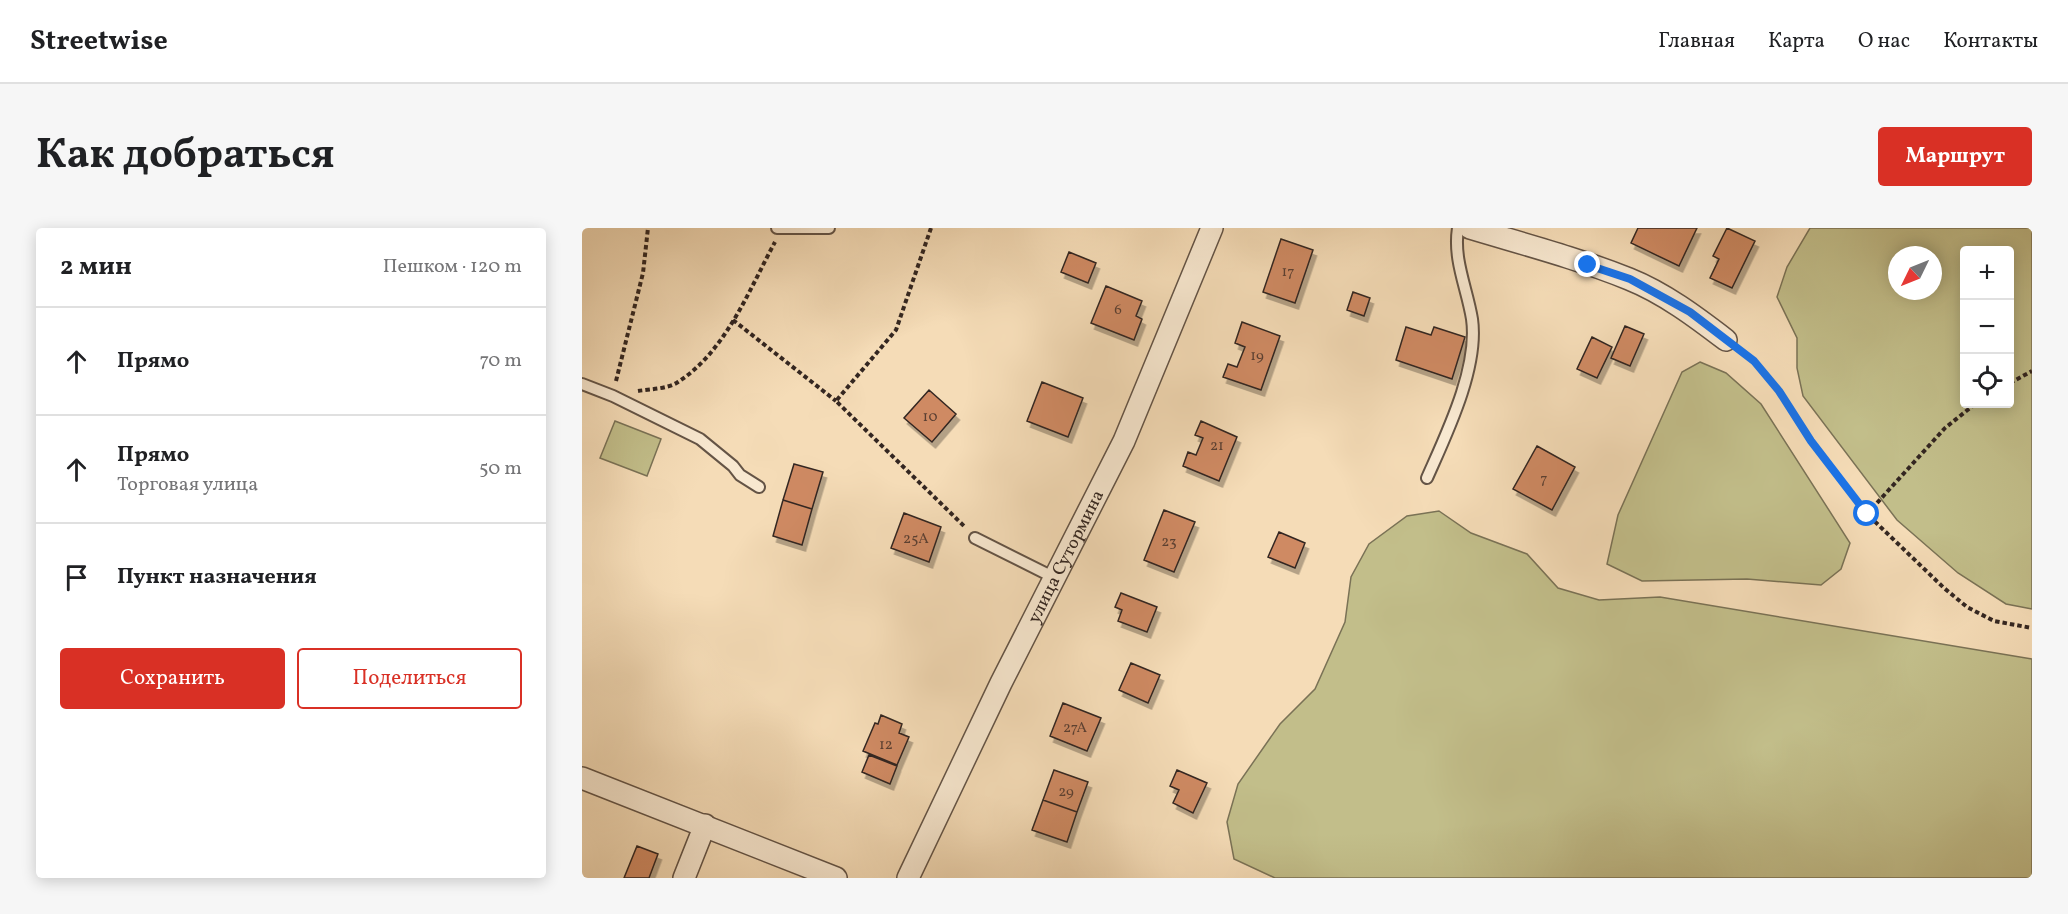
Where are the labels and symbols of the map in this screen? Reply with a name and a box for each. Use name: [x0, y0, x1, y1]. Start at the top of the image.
north arrow: [1888, 246, 1942, 300]
route end: [1574, 251, 1600, 277]
house number: 17: [1281, 262, 1295, 283]
house number: 6: [1114, 300, 1122, 321]
house number: 19: [1250, 346, 1264, 367]
house number: 10: [923, 407, 937, 428]
house number: 21: [1210, 436, 1224, 457]
house number: 7: [1540, 469, 1548, 490]
street label: улица Сутормина: [1022, 486, 1111, 628]
route start: [1853, 500, 1879, 526]
house number: 25А: [903, 529, 929, 550]
house number: 23: [1161, 532, 1177, 553]
house number: 27А: [1063, 718, 1087, 739]
house number: 12: [879, 735, 893, 756]
house number: 29: [1058, 782, 1074, 803]

